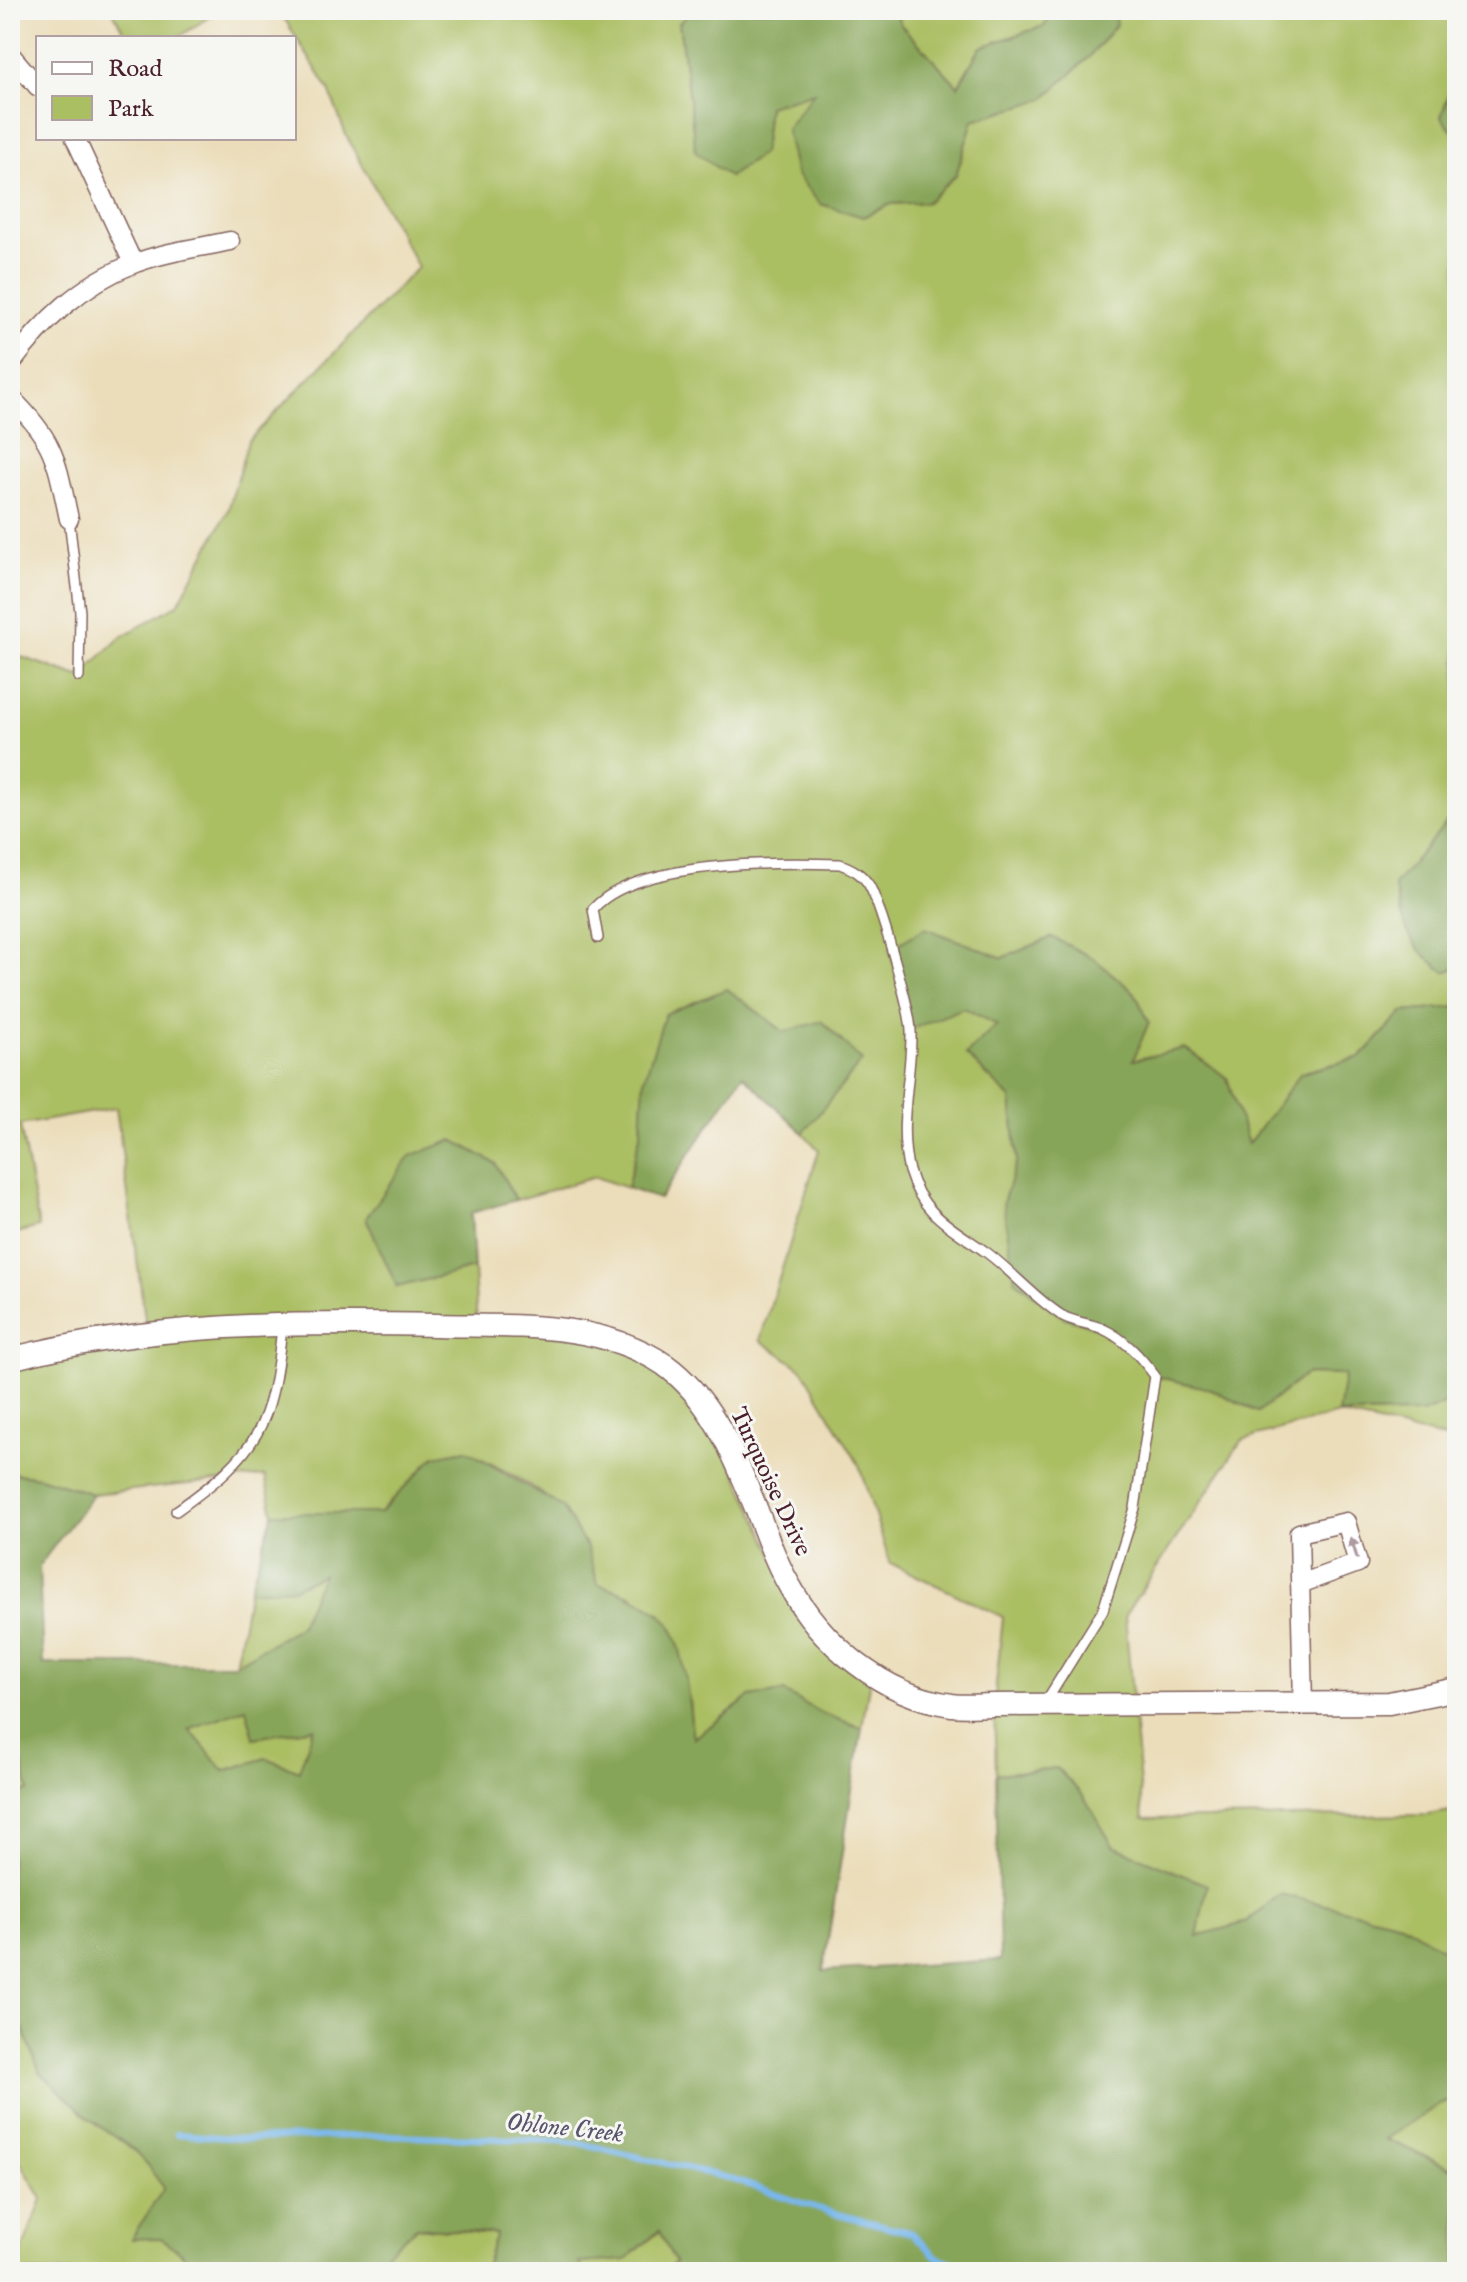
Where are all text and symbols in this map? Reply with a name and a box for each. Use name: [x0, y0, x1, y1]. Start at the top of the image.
legend: [36, 36, 296, 140]
text: Road: [108, 54, 162, 85]
text: Park: [108, 94, 154, 125]
street label: Turquoise Drive: [722, 1403, 818, 1561]
one-way arrow: [1347, 1536, 1359, 1560]
water label: Ohlone Creek: [505, 2105, 626, 2151]

